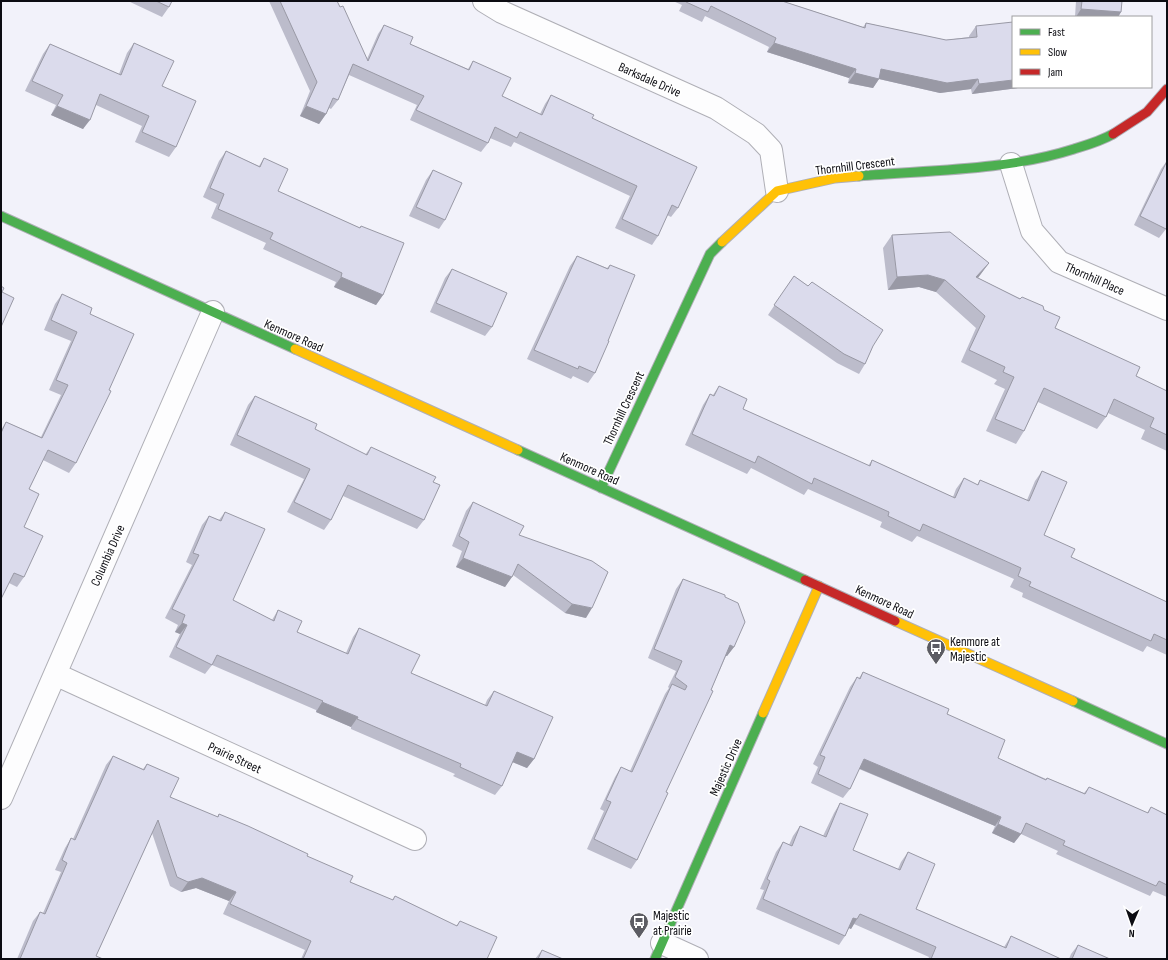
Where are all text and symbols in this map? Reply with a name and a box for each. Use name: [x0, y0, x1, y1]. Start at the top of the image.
legend: [1012, 16, 1152, 88]
text: Fast: [1048, 25, 1065, 40]
text: Slow: [1048, 45, 1067, 60]
street label: Barksdale Drive: [616, 59, 683, 101]
text: Jam: [1047, 65, 1063, 80]
street label: Thornhill Crescent: [814, 153, 896, 179]
street label: Thornhill Place: [1062, 259, 1127, 299]
street label: Kenmore Road: [262, 316, 325, 356]
street label: Thornhill Crescent: [600, 369, 648, 448]
street label: Kenmore Road: [558, 449, 621, 489]
street label: Columbia Drive: [87, 522, 129, 589]
street label: Kenmore Road: [853, 581, 916, 622]
place label: Kenmore at Majestic: [950, 634, 1000, 665]
bus stop icon: Kenmore at Majestic: [925, 637, 947, 665]
street label: Majestic Drive: [706, 736, 746, 799]
street label: Prairie Street: [205, 739, 264, 777]
north arrow: [1112, 904, 1152, 944]
place label: Majestic at Prairie: [653, 908, 692, 939]
bus stop icon: Majestic at Prairie: [628, 911, 650, 939]
text: N: [1128, 927, 1135, 940]

